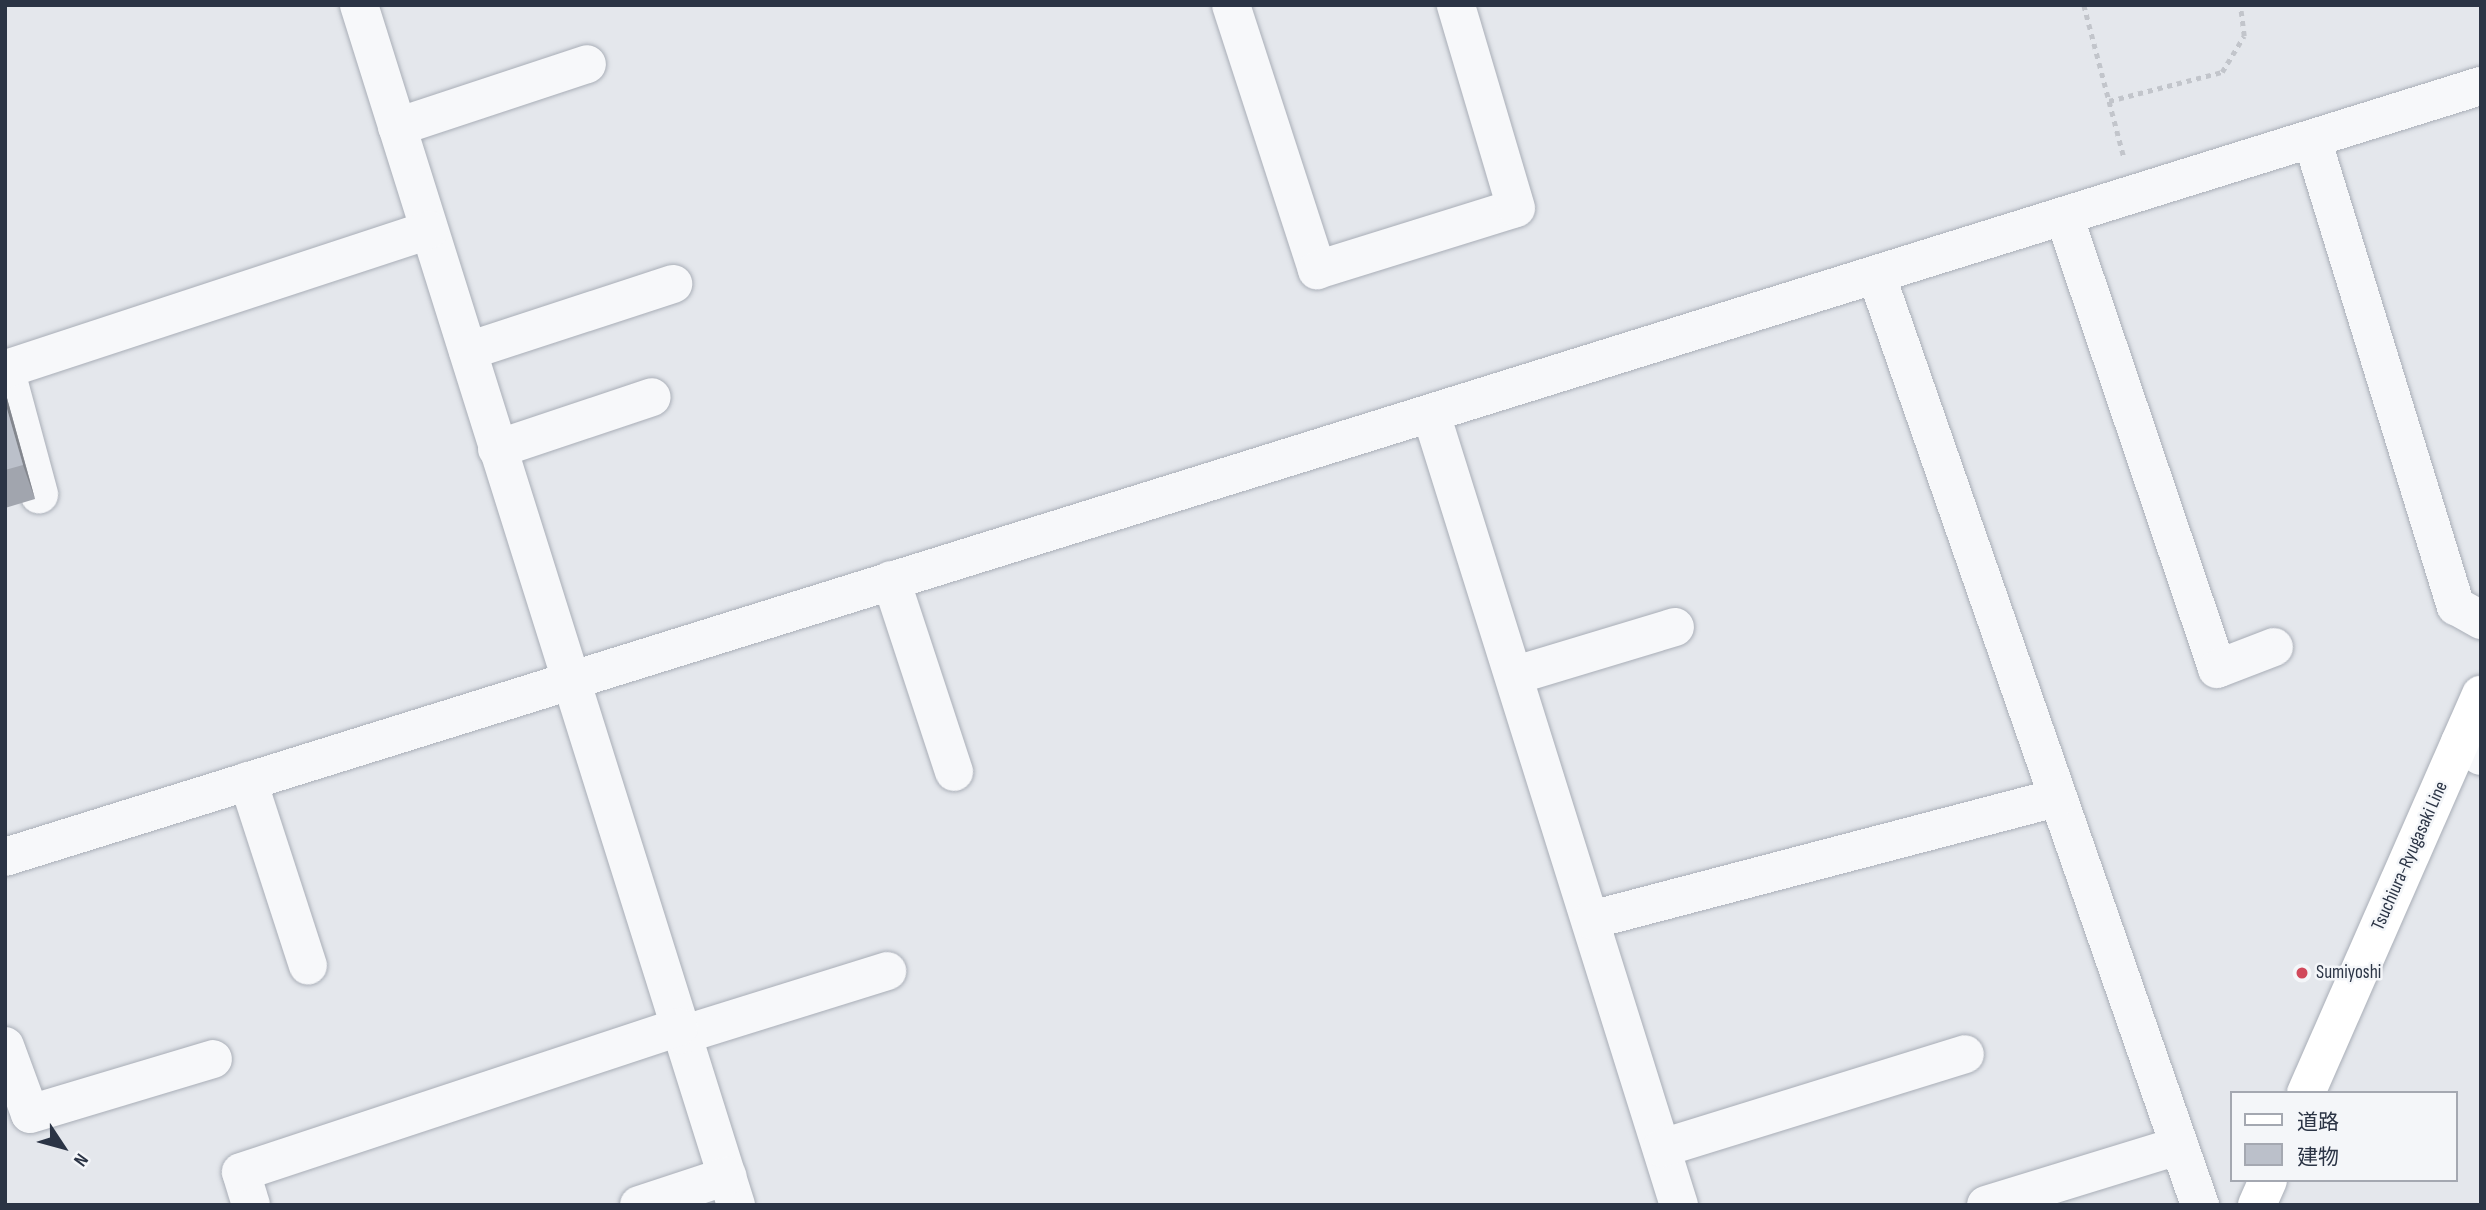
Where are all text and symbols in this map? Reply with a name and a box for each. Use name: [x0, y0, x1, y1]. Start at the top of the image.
street label: Tsuchiura-Ryugasaki Line: [2367, 778, 2453, 934]
place label: Sumiyoshi: [2316, 962, 2381, 984]
marker: Sumiyoshi: [2294, 965, 2310, 981]
legend: [2230, 1091, 2458, 1182]
text: 道路: [2297, 1110, 2339, 1135]
north arrow: [28, 1112, 98, 1182]
text: 建物: [2297, 1145, 2339, 1170]
text: N: [68, 1149, 93, 1171]

